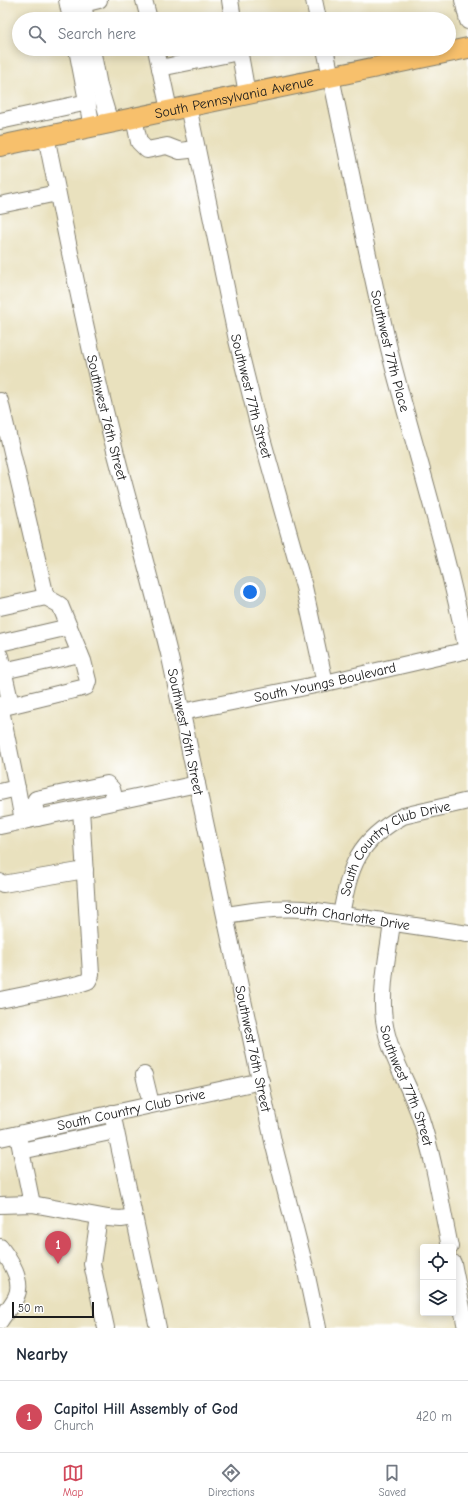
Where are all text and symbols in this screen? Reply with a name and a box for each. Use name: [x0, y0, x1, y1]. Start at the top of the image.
search box: [12, 12, 456, 56]
icon: search: [26, 23, 48, 45]
text: Search here: [58, 25, 136, 43]
street label: South Pennsylvania Avenue: [153, 72, 315, 122]
street label: Southwest 77th Place: [367, 288, 414, 414]
street label: Southwest 77th Street: [227, 332, 276, 461]
street label: Southwest 76th Street: [83, 353, 131, 483]
your location: [240, 582, 260, 602]
street label: South Youngs Boulevard: [252, 658, 398, 706]
street label: Southwest 76th Street: [164, 667, 208, 797]
street label: South Country Club Drive: [336, 797, 452, 898]
street label: South Charlotte Drive: [284, 900, 411, 934]
street label: Southwest 76th Street: [232, 984, 275, 1114]
street label: Southwest 77th Street: [377, 1023, 437, 1148]
street label: South Country Club Drive: [55, 1085, 207, 1134]
pin: 1: [45, 1231, 71, 1264]
map controls: [420, 1244, 456, 1316]
button: locate: [420, 1244, 456, 1280]
button: layers: [420, 1280, 456, 1316]
scale bar: [12, 1300, 94, 1319]
text: 50 m: [18, 1302, 43, 1315]
text: Nearby: [16, 1345, 67, 1364]
text: Capitol Hill Assembly of God: [54, 1400, 238, 1418]
text: 1: [26, 1409, 32, 1424]
text: 420 m: [416, 1409, 452, 1424]
text: Church: [54, 1418, 94, 1433]
tab: Map: [62, 1462, 84, 1499]
tab: Directions: [208, 1462, 255, 1499]
tab: Saved: [379, 1462, 406, 1499]

